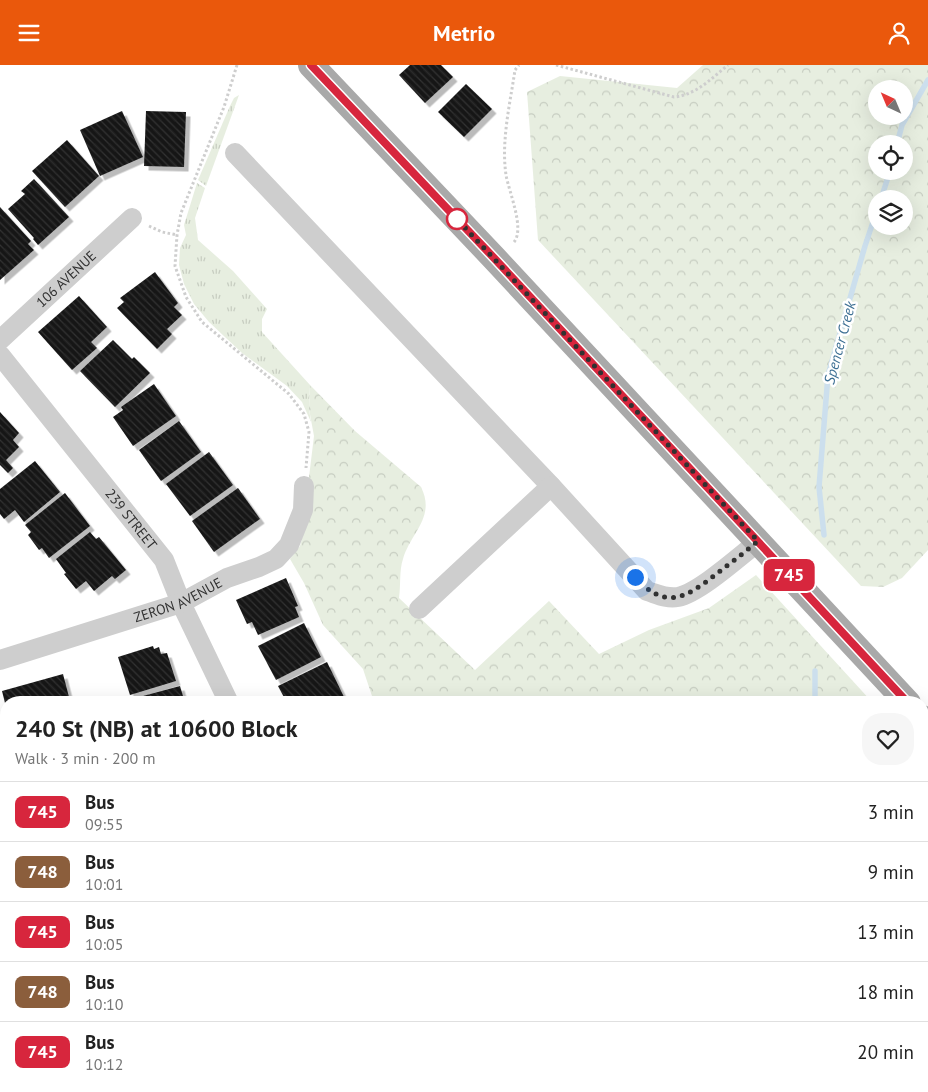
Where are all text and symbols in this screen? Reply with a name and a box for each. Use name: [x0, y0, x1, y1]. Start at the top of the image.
icon: menu: [15, 19, 43, 47]
text: Metrio: [433, 19, 495, 47]
icon: person: [885, 19, 913, 47]
north arrow: [868, 80, 912, 125]
map controls: [868, 80, 913, 235]
button: locate: [868, 135, 913, 180]
button: layers: [868, 190, 913, 235]
unlabelled marker: [446, 208, 468, 230]
street label: 106 AVENUE: [32, 247, 100, 311]
water label: Spencer Creek: [819, 298, 860, 386]
street label: 239 STREET: [101, 485, 161, 553]
line badge: 745: [760, 559, 818, 591]
text: 745: [774, 563, 804, 586]
your location: [623, 565, 648, 590]
street label: ZERON AVENUE: [132, 573, 225, 626]
text: 240 St (NB) at 10600 Block: [15, 713, 298, 744]
button: heart: [862, 713, 914, 765]
text: Walk · 3 min · 200 m: [15, 748, 155, 768]
text: Bus: [85, 790, 114, 814]
text: 745: [27, 800, 58, 823]
text: 3 min: [868, 800, 914, 824]
text: 09:55: [85, 814, 123, 834]
text: Bus: [85, 850, 114, 874]
text: 748: [27, 860, 58, 883]
text: 9 min: [868, 860, 914, 884]
text: 10:01: [85, 874, 123, 894]
text: Bus: [85, 910, 114, 934]
text: 745: [27, 920, 58, 943]
text: 13 min: [857, 920, 914, 944]
text: 10:05: [85, 934, 123, 954]
text: Bus: [85, 970, 114, 994]
text: 748: [27, 980, 58, 1003]
text: 18 min: [857, 980, 914, 1004]
text: 10:10: [85, 994, 123, 1014]
text: Bus: [85, 1030, 114, 1054]
text: 745: [27, 1040, 58, 1063]
text: 20 min: [857, 1040, 914, 1064]
text: 10:12: [85, 1054, 123, 1074]

